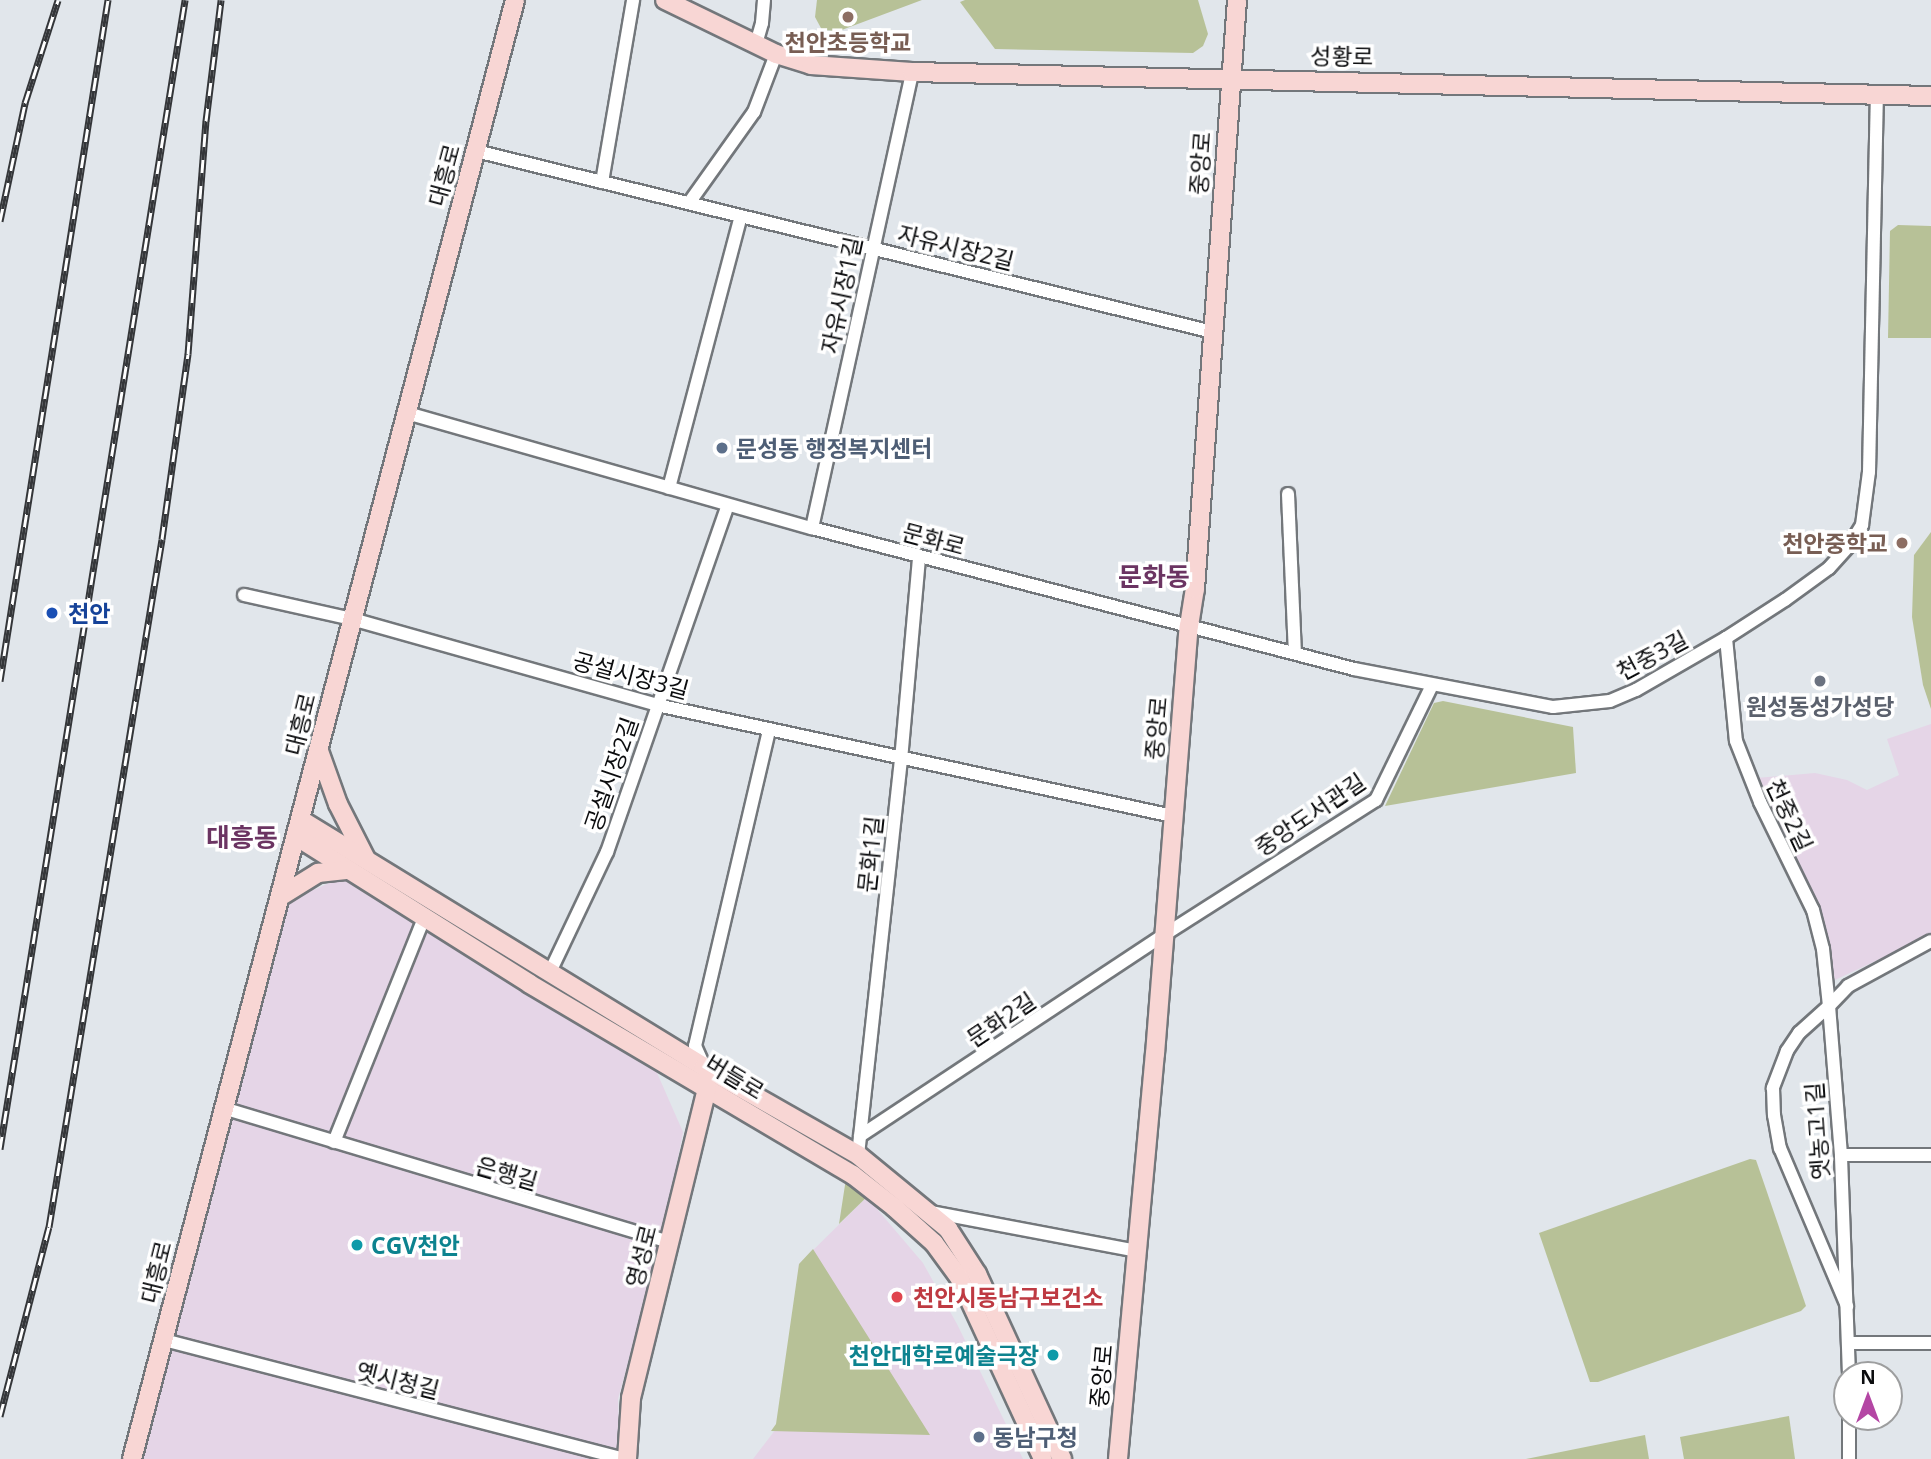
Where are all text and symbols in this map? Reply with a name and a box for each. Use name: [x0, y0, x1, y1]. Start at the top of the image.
marker: 천안초등학교: [840, 9, 856, 25]
place label: 천안초등학교: [785, 28, 911, 56]
street label: 성황로: [1310, 42, 1374, 70]
street label: 중앙로: [1184, 130, 1216, 196]
street label: 대흥로: [422, 141, 466, 209]
street label: 자유시장2길: [895, 219, 1017, 275]
street label: 자유시장1길: [815, 234, 867, 356]
place label: 문성동 행정복지센터: [736, 434, 932, 462]
marker: 문성동 행정복지센터: [714, 440, 730, 456]
street label: 문화로: [900, 517, 968, 561]
place label: 천안중학교: [1782, 529, 1888, 557]
marker: 천안중학교: [1894, 535, 1910, 551]
district label: 문화동: [1118, 561, 1190, 593]
place label: 천안: [68, 599, 110, 627]
marker: 천안: [42, 603, 62, 623]
street label: 천중3길: [1612, 625, 1692, 685]
street label: 공설시장3길: [570, 646, 692, 704]
marker: 원성동성가성당: [1812, 673, 1828, 689]
street label: 대흥로: [279, 690, 321, 758]
place label: 원성동성가성당: [1746, 692, 1894, 720]
street label: 중앙로: [1139, 695, 1173, 761]
street label: 공설시장2길: [579, 713, 643, 835]
street label: 중앙도서관길: [1250, 767, 1370, 861]
street label: 천중2길: [1761, 774, 1819, 856]
street label: 문화1길: [852, 814, 888, 894]
district label: 대흥동: [206, 822, 278, 854]
street label: 문화2길: [962, 986, 1040, 1052]
street label: 버들로: [701, 1049, 769, 1105]
street label: 옛농고1길: [1800, 1081, 1834, 1181]
street label: 은행길: [473, 1151, 541, 1195]
street label: 영성로: [620, 1222, 662, 1290]
place label: CGV천안: [371, 1231, 460, 1259]
marker: CGV천안: [349, 1237, 365, 1253]
street label: 대흥로: [135, 1238, 177, 1306]
place label: 천안시동남구보건소: [913, 1283, 1103, 1311]
marker: 천안시동남구보건소: [887, 1287, 907, 1307]
place label: 천안대학로예술극장: [849, 1341, 1039, 1369]
street label: 중앙로: [1084, 1343, 1118, 1409]
marker: 천안대학로예술극장: [1045, 1347, 1061, 1363]
street label: 옛시청길: [354, 1356, 442, 1404]
north arrow: [1833, 1361, 1903, 1431]
text: N: [1860, 1364, 1876, 1390]
place label: 동남구청: [993, 1423, 1078, 1451]
marker: 동남구청: [971, 1429, 987, 1445]

